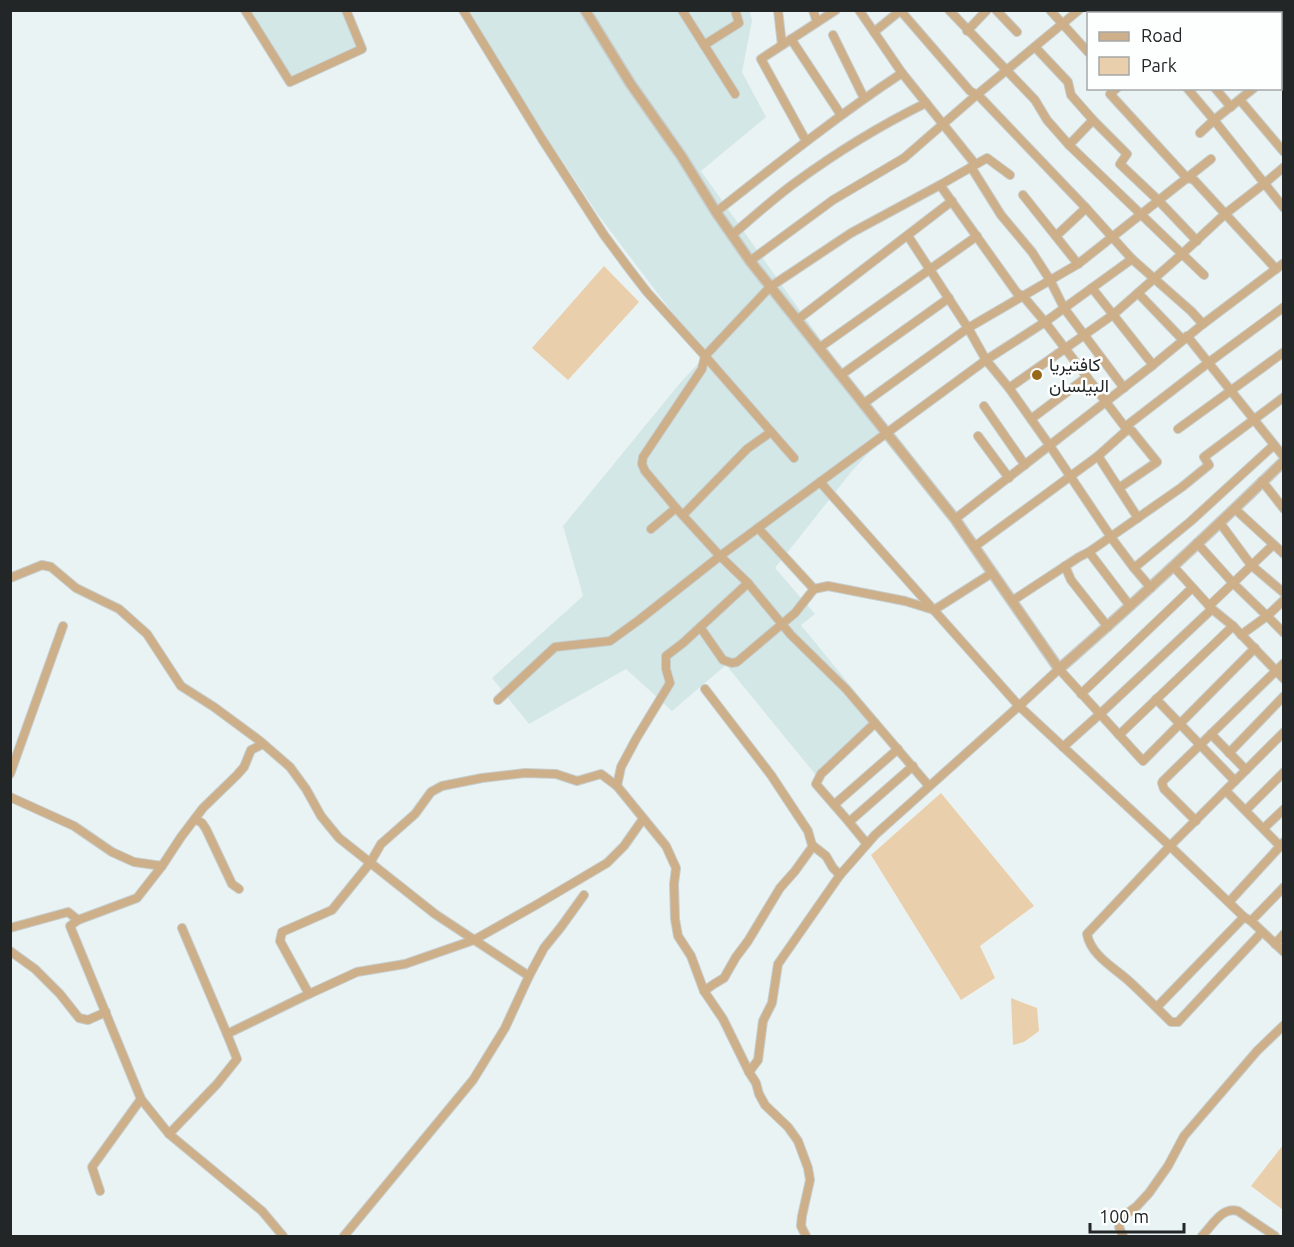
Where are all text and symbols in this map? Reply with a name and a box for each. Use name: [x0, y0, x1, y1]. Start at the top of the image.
legend: [1087, 12, 1282, 90]
text: Road: [1141, 25, 1183, 45]
text: Park: [1141, 55, 1177, 75]
place label: كافتيريا البيلسان: [1049, 354, 1109, 396]
marker: كافتيريا البيلسان: [1030, 368, 1044, 382]
scale bar: [1090, 1196, 1184, 1234]
text: 100 m: [1099, 1206, 1149, 1226]

